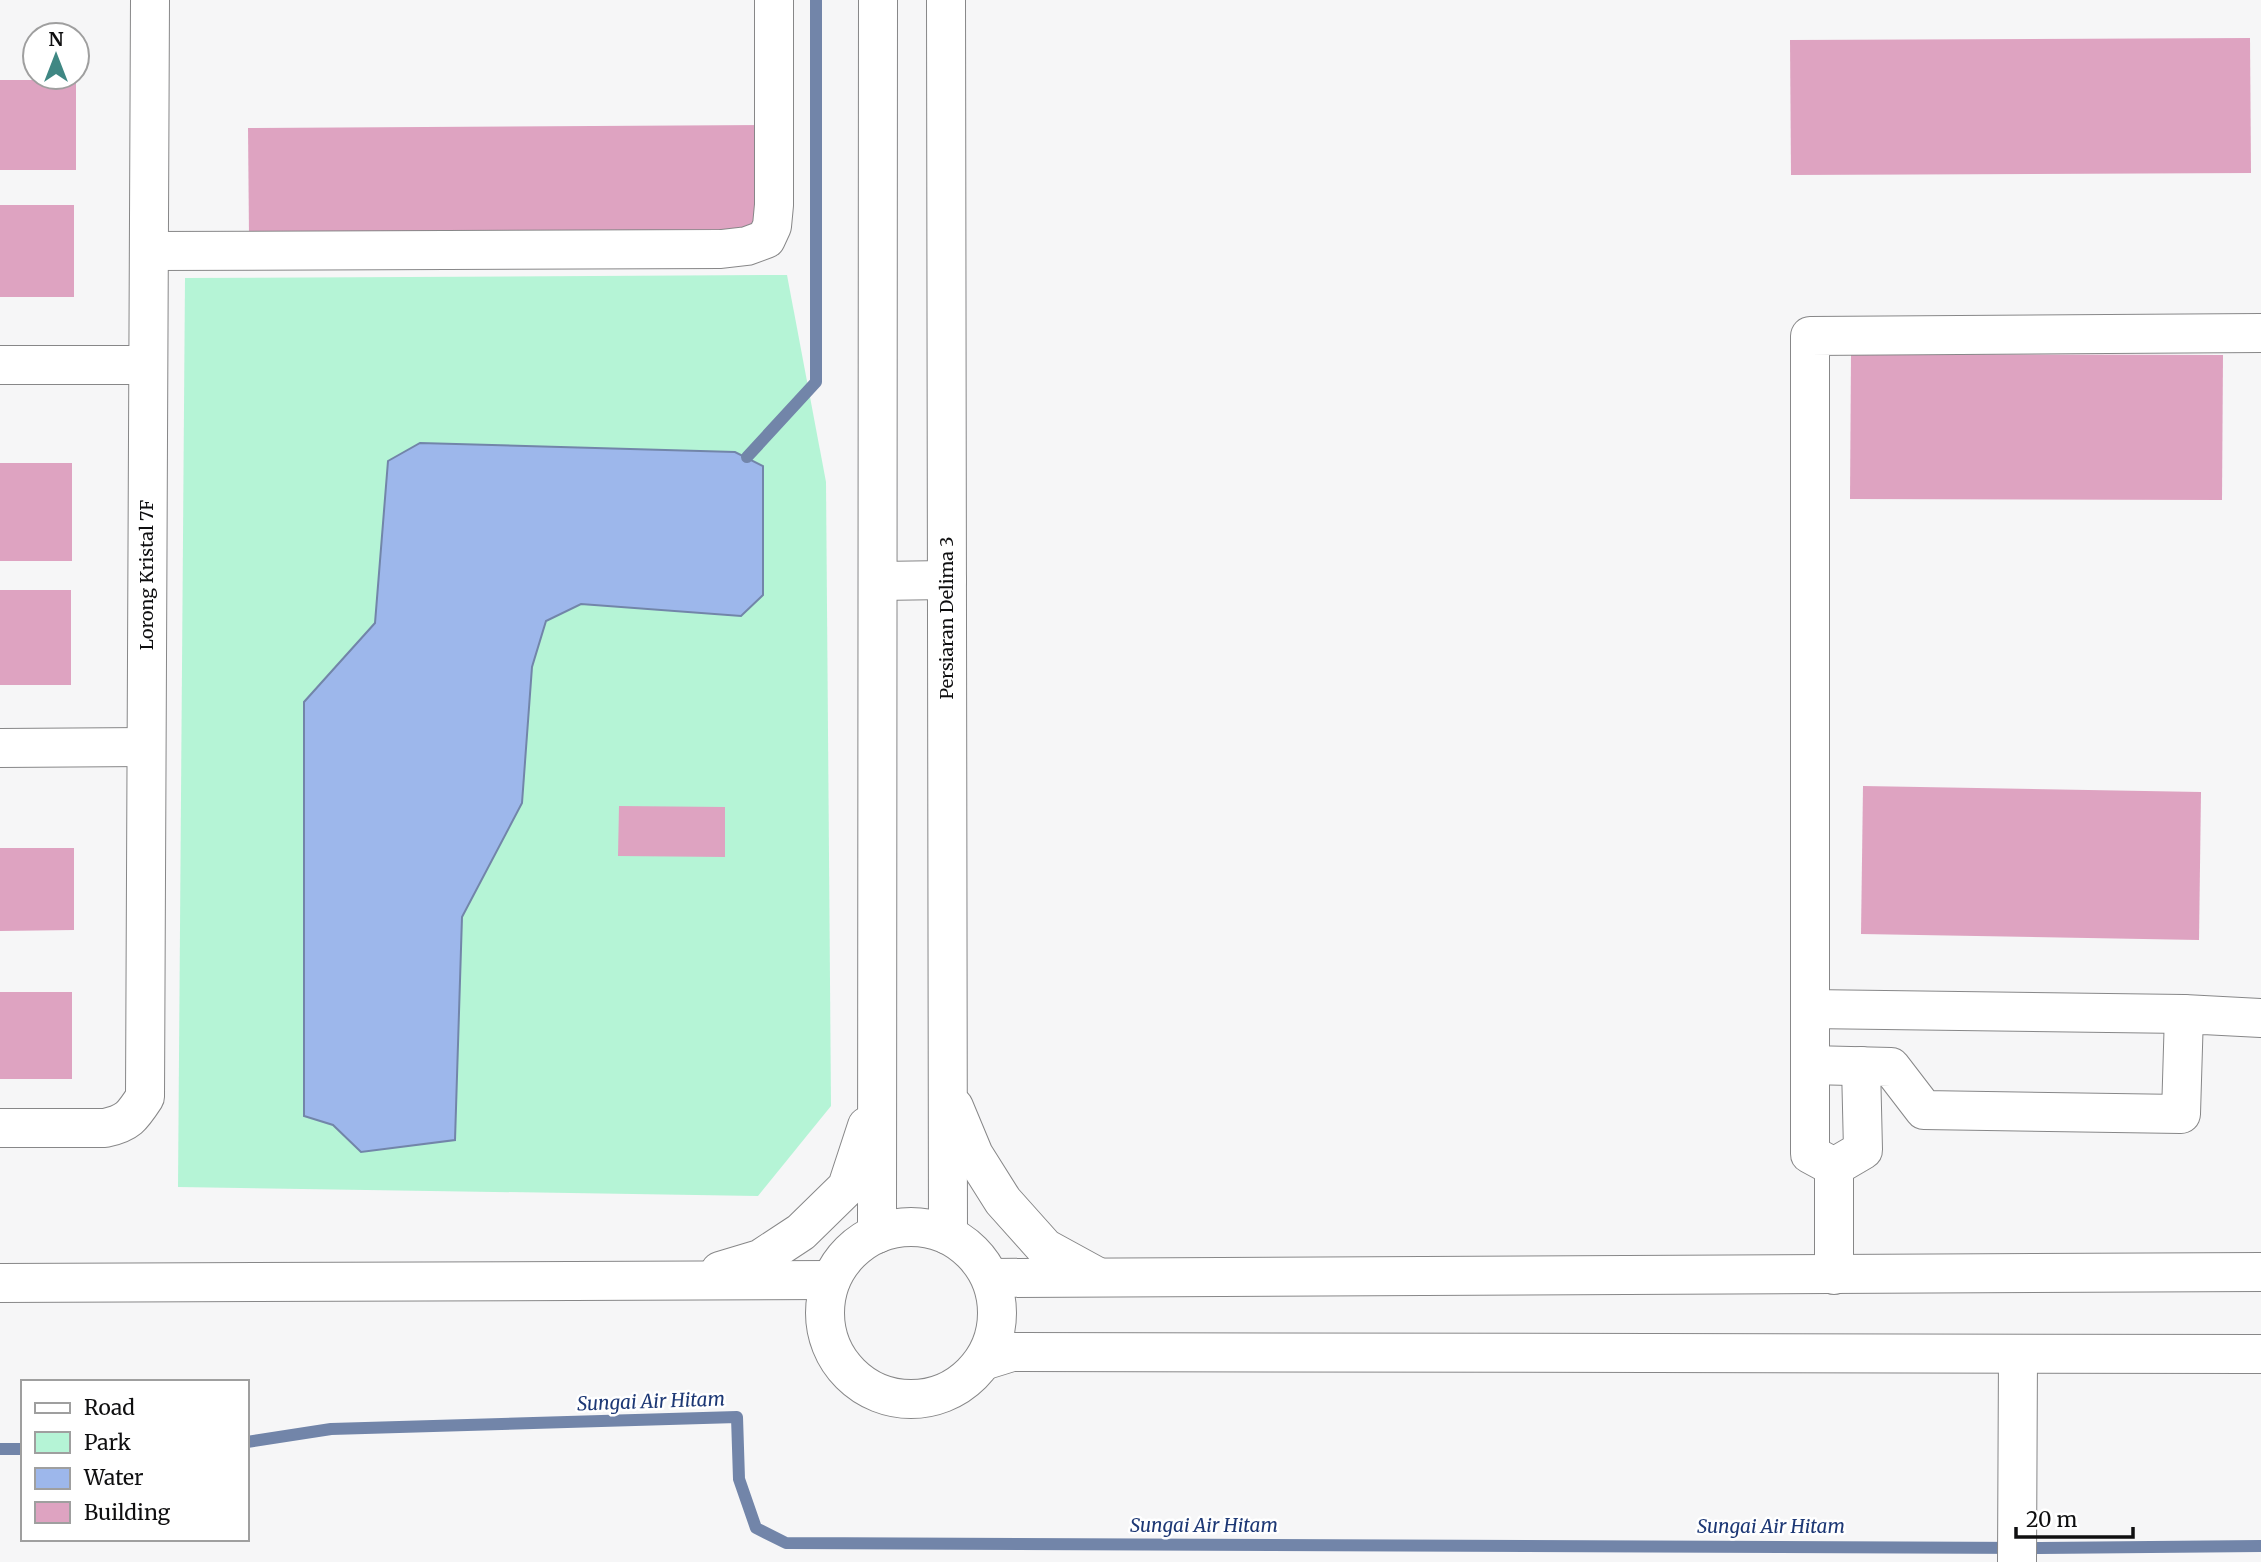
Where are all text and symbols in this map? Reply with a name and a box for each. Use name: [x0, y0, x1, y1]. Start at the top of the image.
north arrow: [21, 21, 91, 91]
text: N: [48, 27, 64, 51]
street label: Lorong Kristal 7F: [135, 500, 158, 650]
street label: Persiaran Delima 3: [935, 536, 958, 700]
legend: [21, 1380, 248, 1541]
water label: Sungai Air Hitam: [577, 1386, 725, 1416]
text: Road: [84, 1394, 135, 1421]
text: Park: [84, 1429, 131, 1456]
text: Water: [83, 1464, 143, 1491]
scale bar: [2016, 1496, 2133, 1540]
text: Building: [84, 1499, 171, 1526]
text: 20 m: [2026, 1506, 2078, 1533]
water label: Sungai Air Hitam: [1130, 1513, 1278, 1537]
water label: Sungai Air Hitam: [1697, 1514, 1845, 1538]

